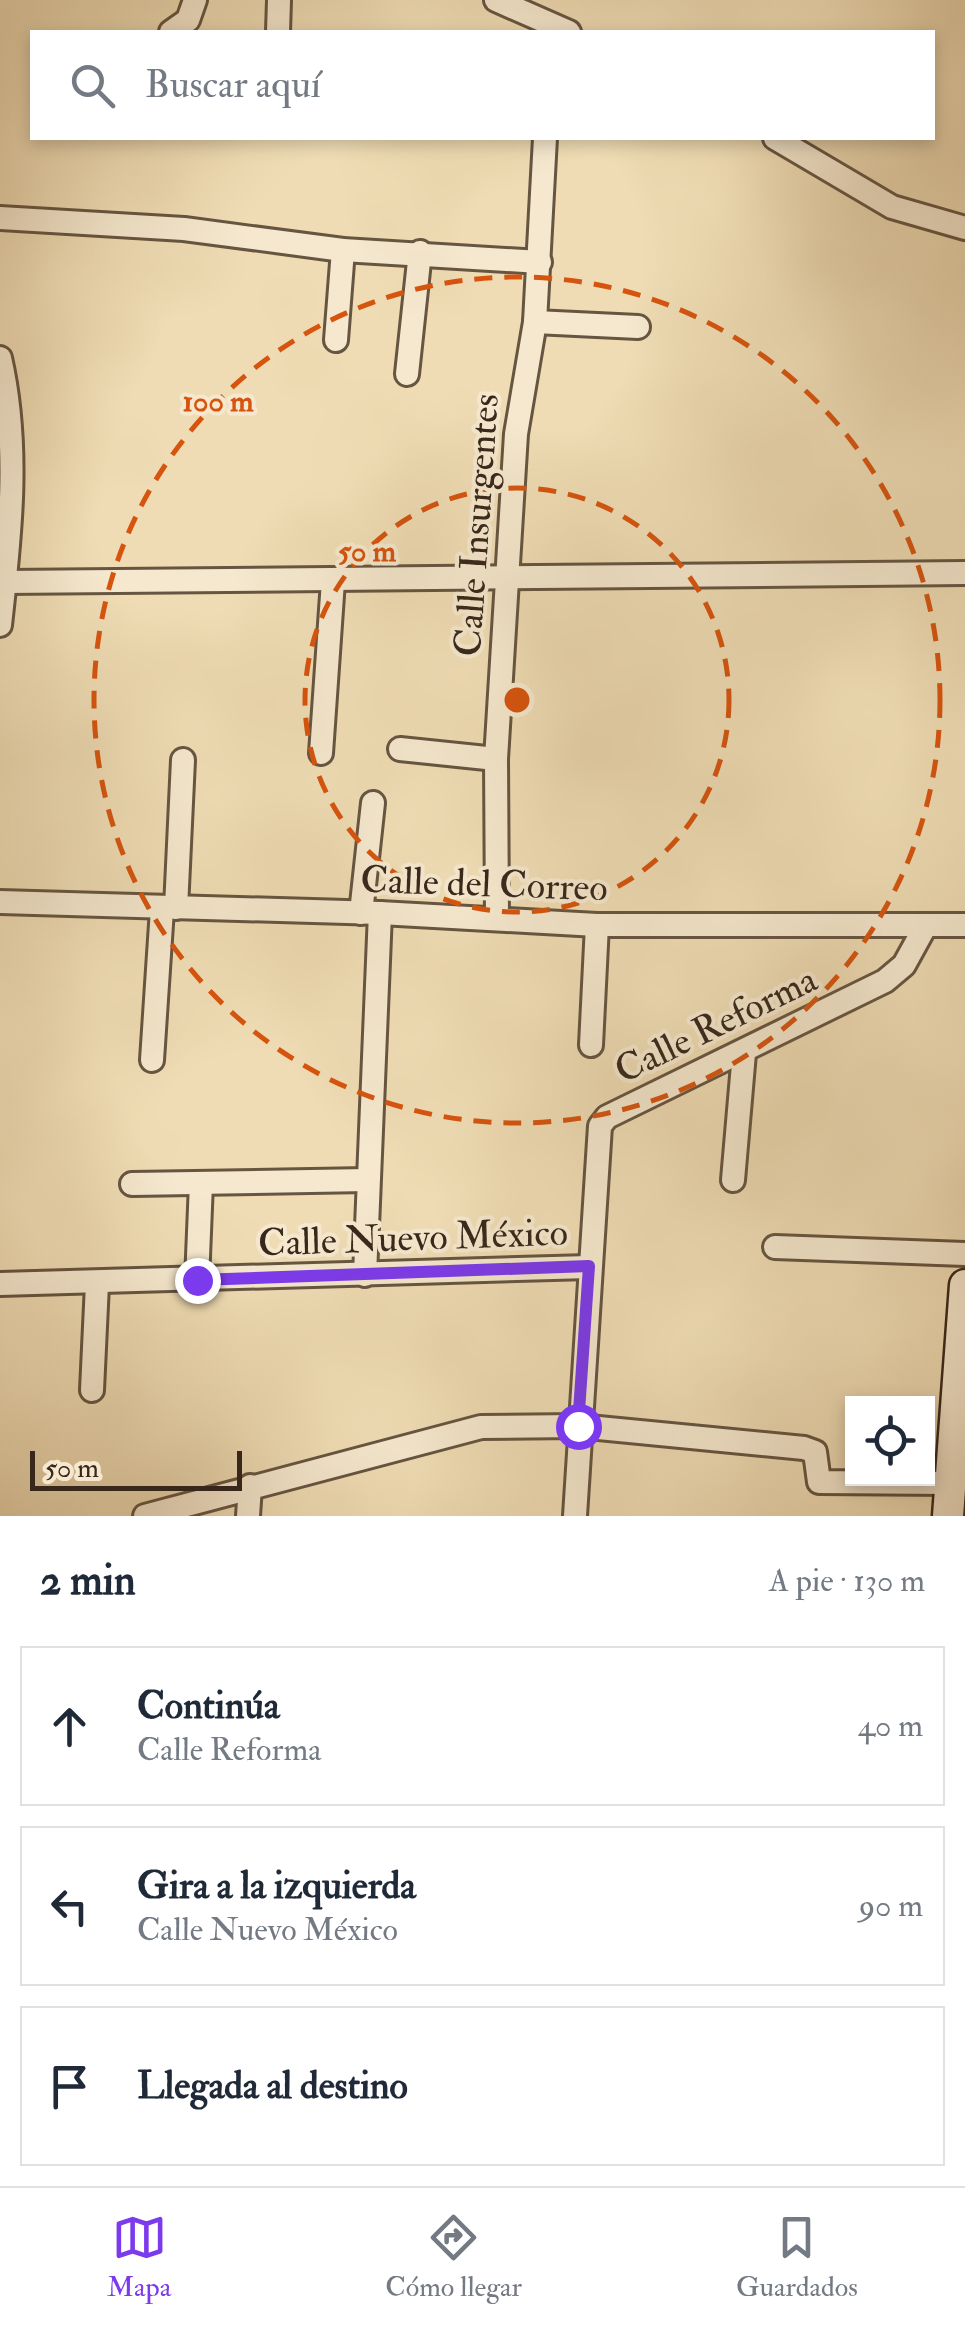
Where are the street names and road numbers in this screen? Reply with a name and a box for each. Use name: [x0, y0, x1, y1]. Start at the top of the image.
street label: Calle Insurgentes: [444, 392, 510, 658]
street label: Calle del Correo: [360, 856, 608, 912]
street label: Calle Reforma: [607, 955, 825, 1095]
street label: Calle Nuevo México: [257, 1209, 569, 1267]

